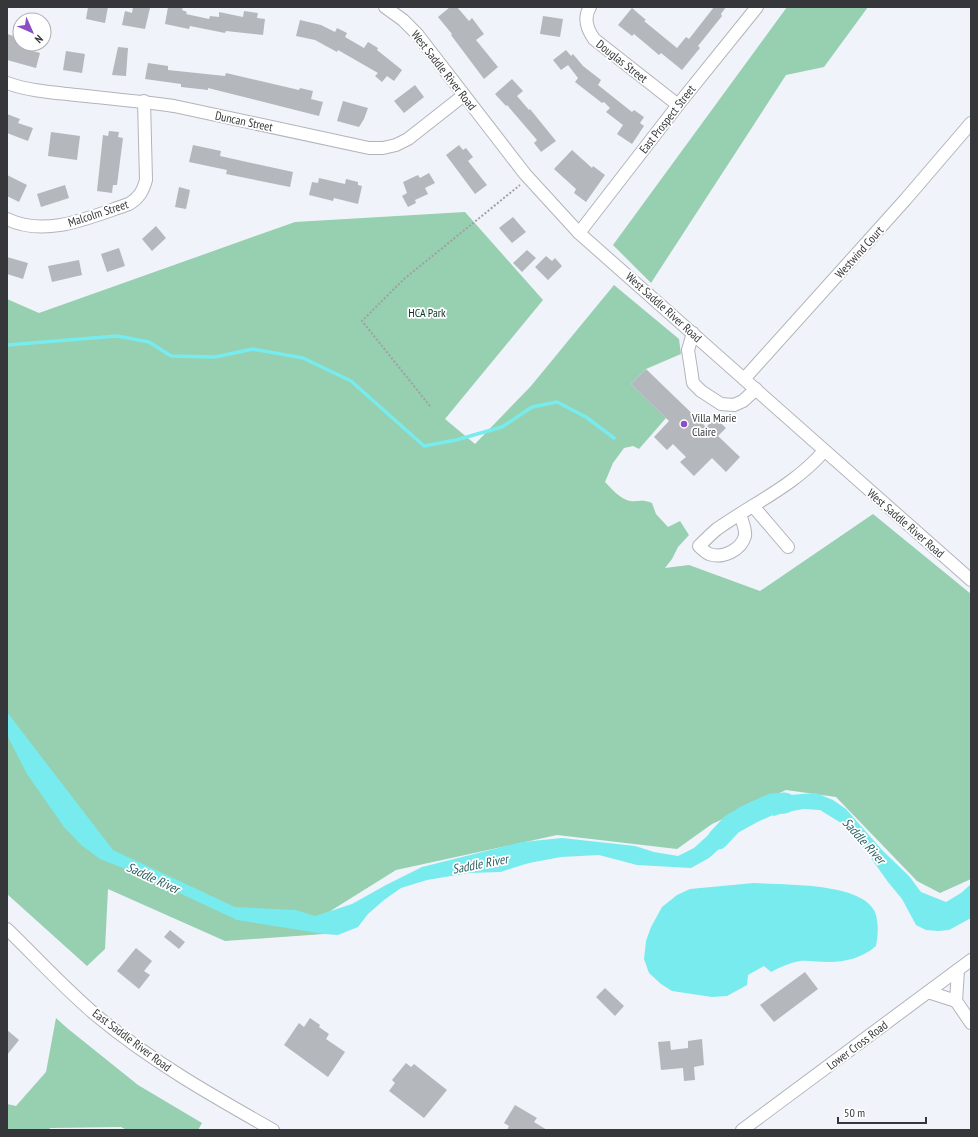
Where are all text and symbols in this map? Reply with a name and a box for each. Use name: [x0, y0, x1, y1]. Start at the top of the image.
north arrow: [12, 12, 52, 52]
street label: West Saddle River Road: [408, 27, 480, 113]
text: N: [32, 32, 46, 46]
street label: Douglas Street: [593, 36, 651, 86]
street label: East Prospect Street: [636, 81, 699, 156]
street label: Duncan Street: [214, 108, 275, 135]
street label: Malcolm Street: [66, 196, 131, 230]
street label: Westwind Court: [832, 222, 887, 281]
street label: West Saddle River Road: [623, 269, 705, 345]
park label: HCA Park: [408, 305, 446, 320]
place label: Villa Marie Claire: [691, 410, 736, 439]
marker: Villa Marie Claire: [679, 419, 689, 429]
street label: West Saddle River Road: [864, 485, 948, 561]
water label: Saddle River: [839, 814, 891, 869]
water label: Saddle River: [451, 850, 512, 878]
water label: Saddle River: [124, 858, 184, 899]
street label: East Saddle River Road: [90, 1005, 174, 1075]
street label: Lower Cross Road: [824, 1017, 890, 1073]
scale bar: [838, 1099, 926, 1125]
text: 50 m: [844, 1105, 865, 1120]

